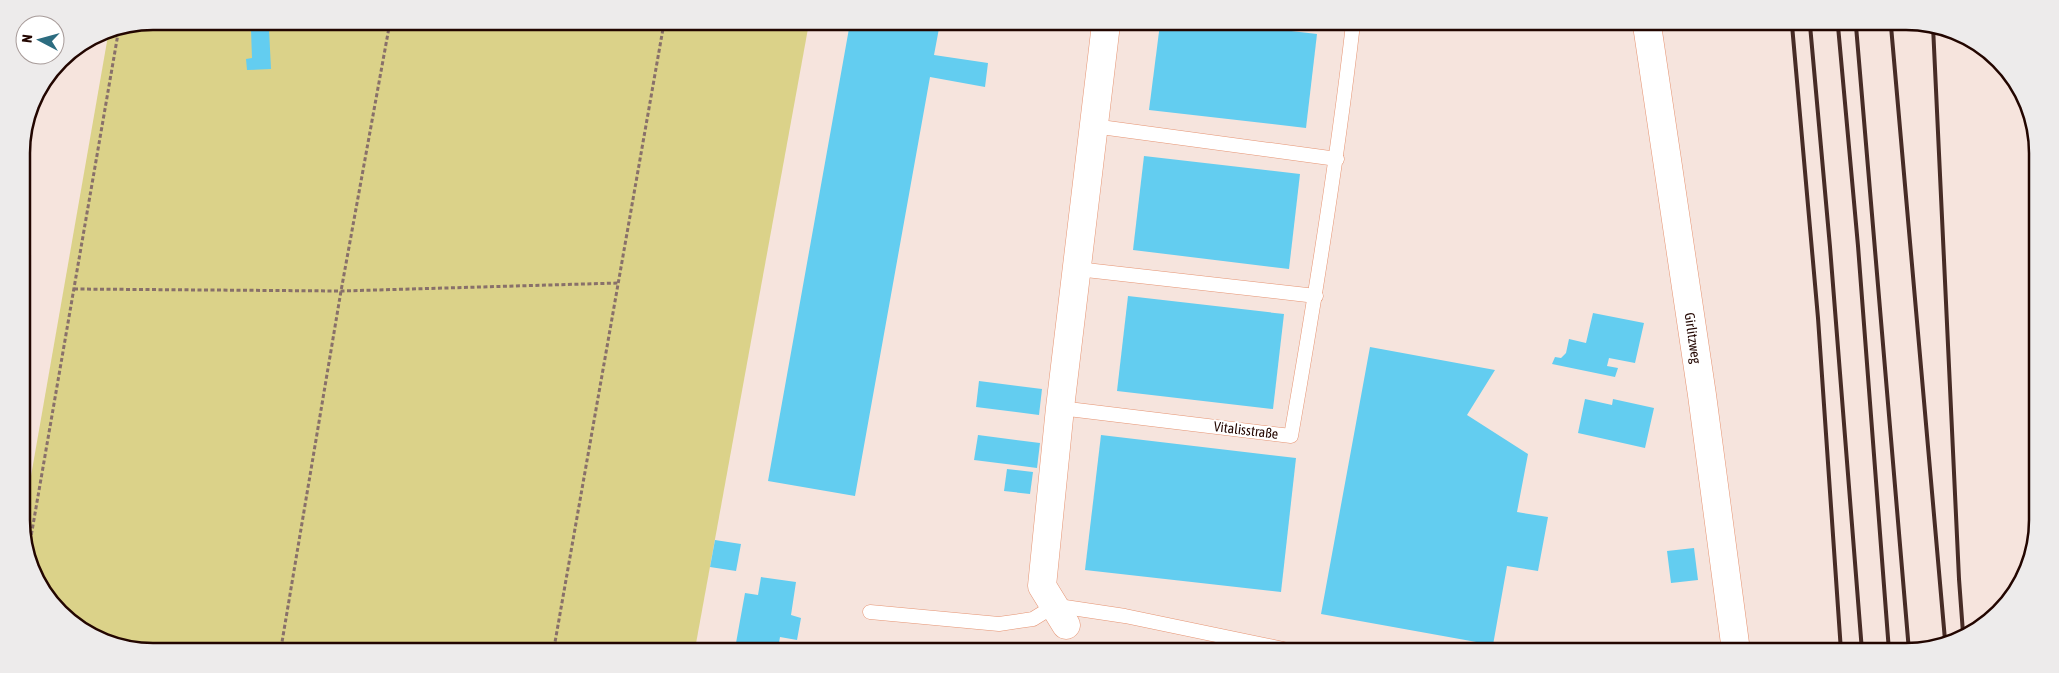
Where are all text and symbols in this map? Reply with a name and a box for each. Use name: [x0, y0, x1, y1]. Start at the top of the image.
north arrow: [15, 15, 65, 65]
text: N: [19, 34, 35, 44]
street label: Girlitzweg: [1682, 311, 1704, 365]
street label: Vitalisstraße: [1213, 418, 1279, 442]

